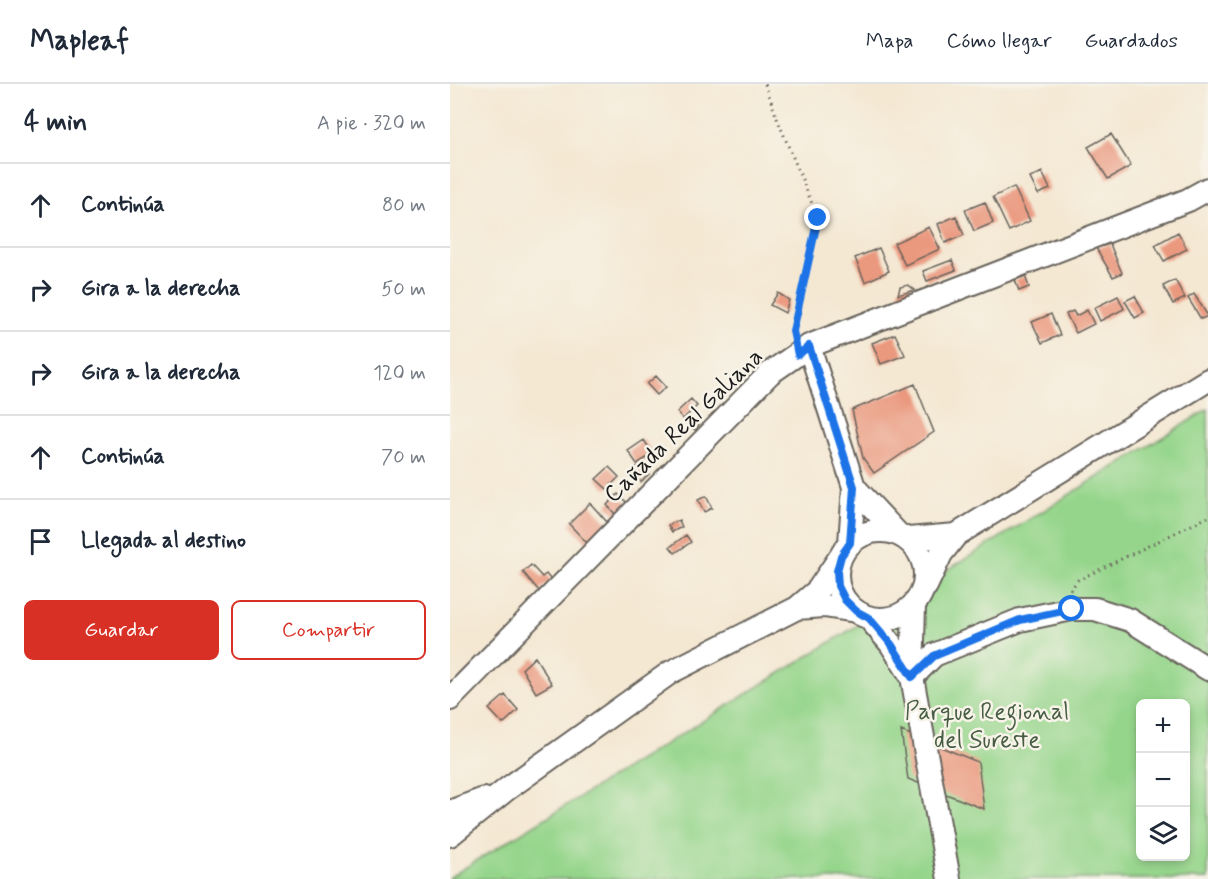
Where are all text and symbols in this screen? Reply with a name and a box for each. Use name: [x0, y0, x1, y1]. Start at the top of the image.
text: Mapleaf: [30, 23, 129, 60]
text: Mapa: [866, 27, 914, 55]
text: Cómo llegar: [947, 27, 1052, 55]
text: Guardados: [1085, 27, 1178, 55]
text: 4 min: [24, 106, 87, 140]
text: A pie · 320 m: [317, 110, 426, 137]
icon: ahead: [24, 189, 57, 222]
text: Continúa: [81, 191, 165, 219]
text: 80 m: [382, 192, 426, 219]
route end: [804, 204, 830, 230]
icon: right: [24, 273, 57, 306]
text: Gira a la derecha: [81, 275, 241, 303]
text: 50 m: [381, 276, 426, 303]
street label: Cañada Real Galiana: [598, 342, 770, 510]
icon: right: [24, 357, 57, 390]
text: Gira a la derecha: [81, 359, 241, 387]
text: 120 m: [373, 360, 426, 387]
icon: ahead: [24, 441, 57, 474]
text: Continúa: [81, 443, 165, 471]
text: 70 m: [381, 444, 426, 471]
icon: arrive: [24, 525, 57, 558]
text: Llegada al destino: [81, 527, 246, 555]
route start: [1058, 595, 1084, 621]
button: Guardar: [24, 600, 219, 660]
button: Compartir: [231, 600, 426, 660]
park label: Parque Regional del Sureste: [905, 697, 1069, 756]
map controls: [1136, 699, 1190, 861]
button: +: [1136, 699, 1190, 753]
button: −: [1136, 753, 1190, 807]
button: layers: [1136, 807, 1190, 861]

